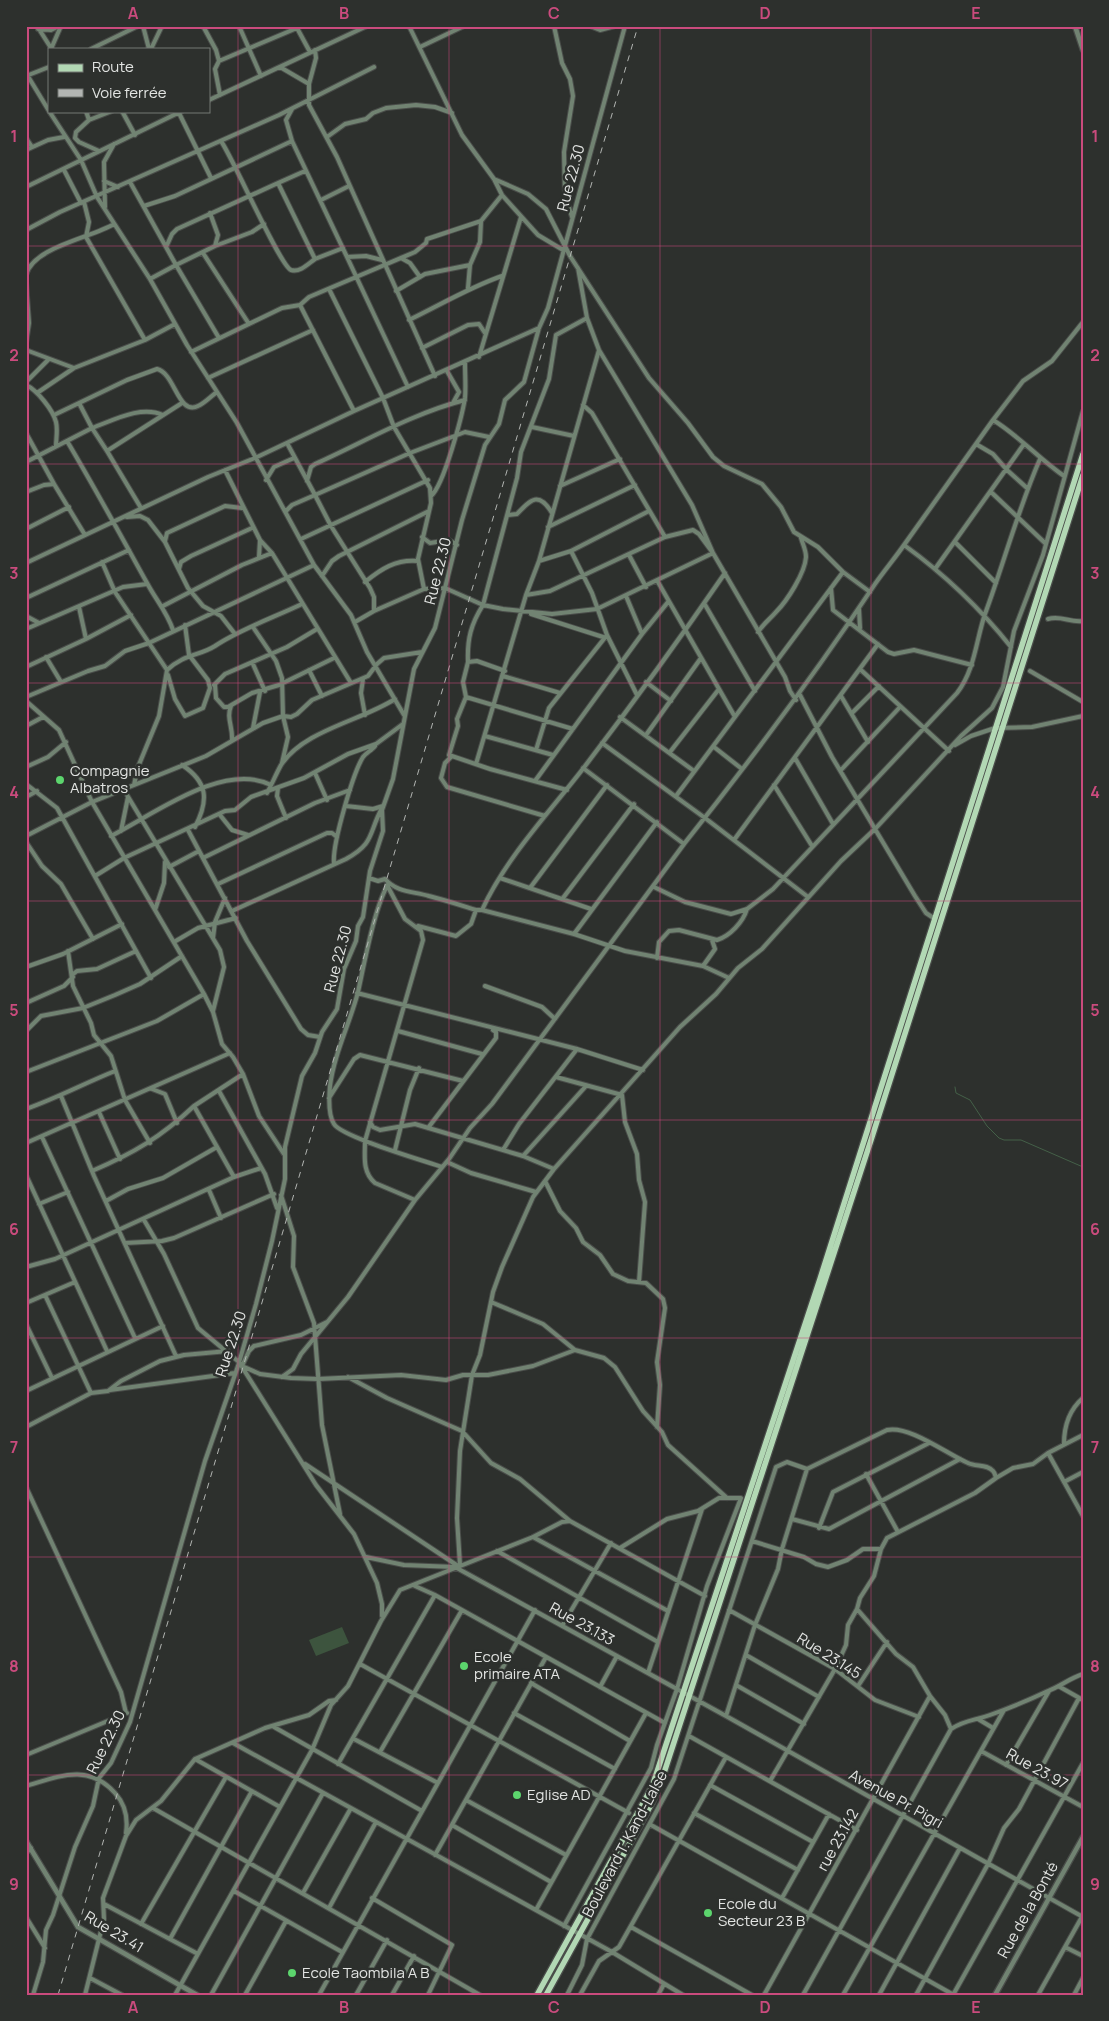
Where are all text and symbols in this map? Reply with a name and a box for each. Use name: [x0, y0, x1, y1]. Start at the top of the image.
text: A: [128, 2, 139, 24]
text: B: [339, 2, 349, 24]
text: C: [548, 2, 560, 24]
text: D: [759, 2, 771, 24]
text: E: [971, 2, 981, 24]
legend: [48, 48, 210, 112]
text: Route: [92, 56, 134, 77]
text: Voie ferrée: [92, 82, 167, 103]
text: 1: [10, 125, 18, 147]
text: 1: [1091, 125, 1099, 147]
street label: Rue 22.30: [552, 142, 590, 214]
text: 2: [9, 344, 19, 366]
text: 2: [1090, 344, 1100, 366]
street label: Rue 22.30: [419, 535, 456, 607]
text: 3: [9, 562, 19, 584]
text: 3: [1090, 562, 1100, 584]
place label: Compagnie Albatros: [70, 760, 150, 798]
marker: Compagnie Albatros: [54, 774, 66, 786]
text: 4: [9, 781, 19, 803]
text: 4: [1090, 781, 1100, 803]
street label: Rue 22.30: [319, 923, 357, 995]
text: 5: [9, 999, 19, 1021]
text: 5: [1090, 999, 1100, 1021]
text: 6: [9, 1218, 19, 1240]
text: 6: [1090, 1218, 1100, 1240]
street label: Rue 22.30: [210, 1308, 251, 1380]
text: 7: [10, 1436, 18, 1458]
text: 7: [1091, 1436, 1099, 1458]
street label: Rue 23.133: [546, 1597, 619, 1650]
street label: Rue 23.145: [793, 1628, 866, 1684]
place label: Ecole primaire ATA: [474, 1646, 561, 1684]
text: 8: [9, 1655, 19, 1677]
text: 8: [1090, 1655, 1100, 1677]
marker: Ecole primaire ATA: [458, 1660, 470, 1672]
street label: Rue 22.30: [81, 1706, 130, 1777]
street label: Rue 23.97: [1003, 1743, 1072, 1794]
street label: Avenue Pr. Pigri: [845, 1764, 947, 1833]
street label: Boulevard T. Kand-Lalse: [577, 1767, 672, 1921]
place label: Eglise AD: [527, 1784, 591, 1805]
marker: Eglise AD: [511, 1789, 523, 1801]
street label: rue 23.142: [812, 1805, 863, 1875]
street label: Rue de la Bonté: [992, 1858, 1063, 1962]
text: 9: [9, 1873, 19, 1895]
text: 9: [1090, 1873, 1100, 1895]
place label: Ecole du Secteur 23 B: [718, 1893, 805, 1931]
street label: Rue 23.41: [81, 1906, 148, 1957]
marker: Ecole du Secteur 23 B: [702, 1907, 714, 1919]
place label: Ecole Taombila A B: [302, 1962, 430, 1983]
marker: Ecole Taombila A B: [286, 1967, 298, 1979]
text: A: [128, 1996, 139, 2018]
text: B: [339, 1996, 349, 2018]
text: C: [548, 1996, 560, 2018]
text: D: [759, 1996, 771, 2018]
text: E: [971, 1996, 981, 2018]

